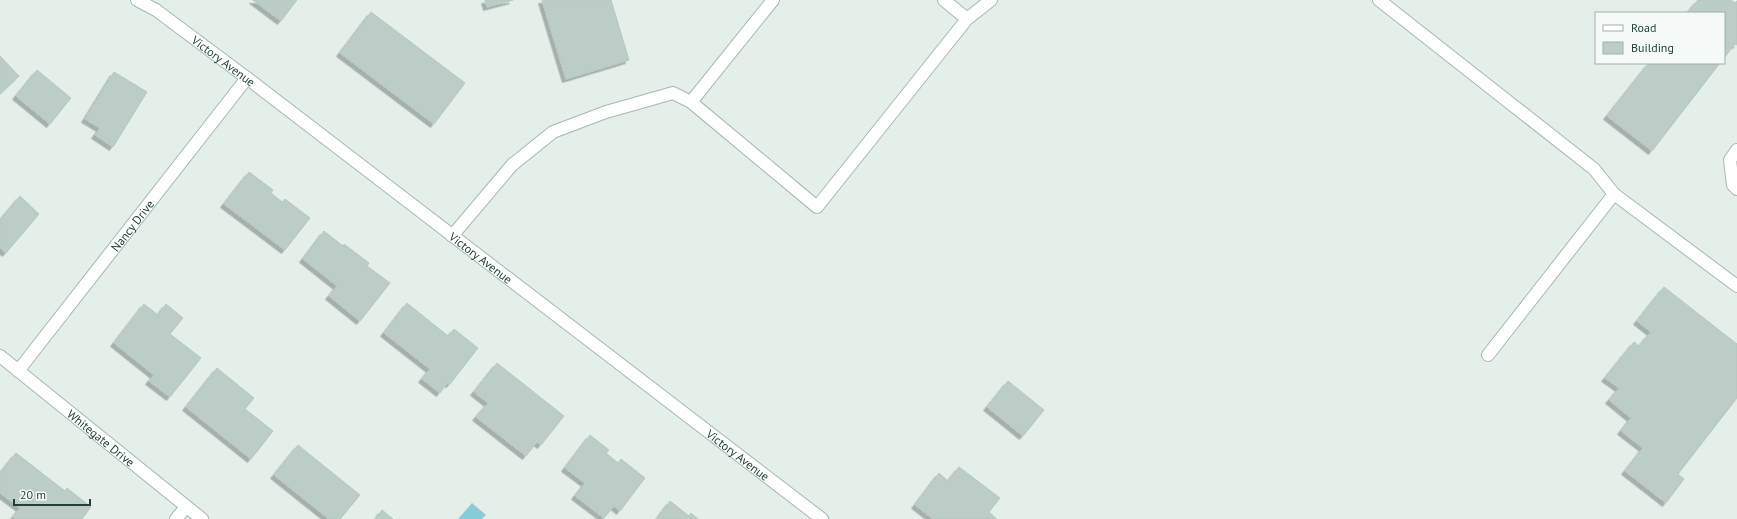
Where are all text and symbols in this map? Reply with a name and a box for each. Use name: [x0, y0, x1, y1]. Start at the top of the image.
legend: [1595, 12, 1725, 64]
text: Road: [1631, 20, 1656, 35]
street label: Victory Avenue: [188, 31, 258, 89]
text: Building: [1631, 40, 1674, 55]
street label: Nancy Drive: [107, 197, 157, 254]
street label: Victory Avenue: [446, 228, 516, 286]
street label: Whitegate Drive: [64, 406, 138, 469]
street label: Victory Avenue: [703, 425, 773, 484]
scale bar: [14, 481, 90, 507]
text: 20 m: [20, 487, 46, 502]

